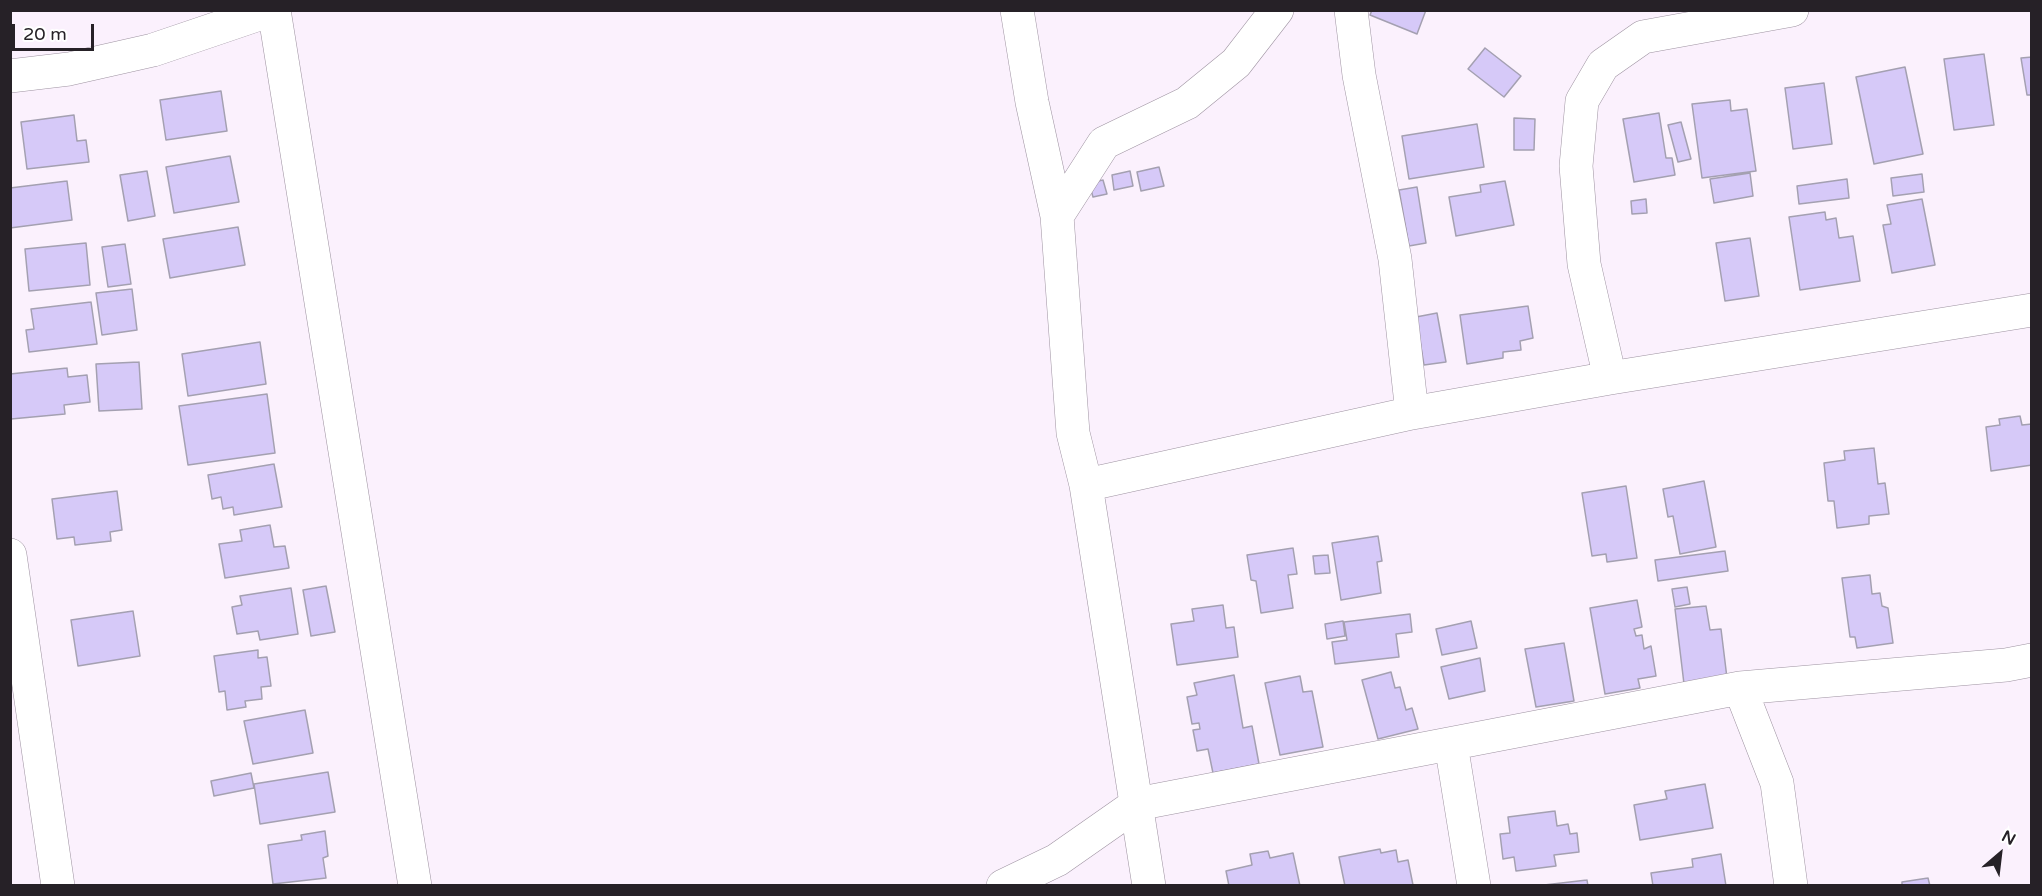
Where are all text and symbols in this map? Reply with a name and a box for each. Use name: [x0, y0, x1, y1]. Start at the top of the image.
scale bar: [15, 12, 98, 50]
text: 20 m: [23, 23, 67, 45]
north arrow: [1970, 824, 2030, 884]
text: N: [1998, 826, 2019, 850]

